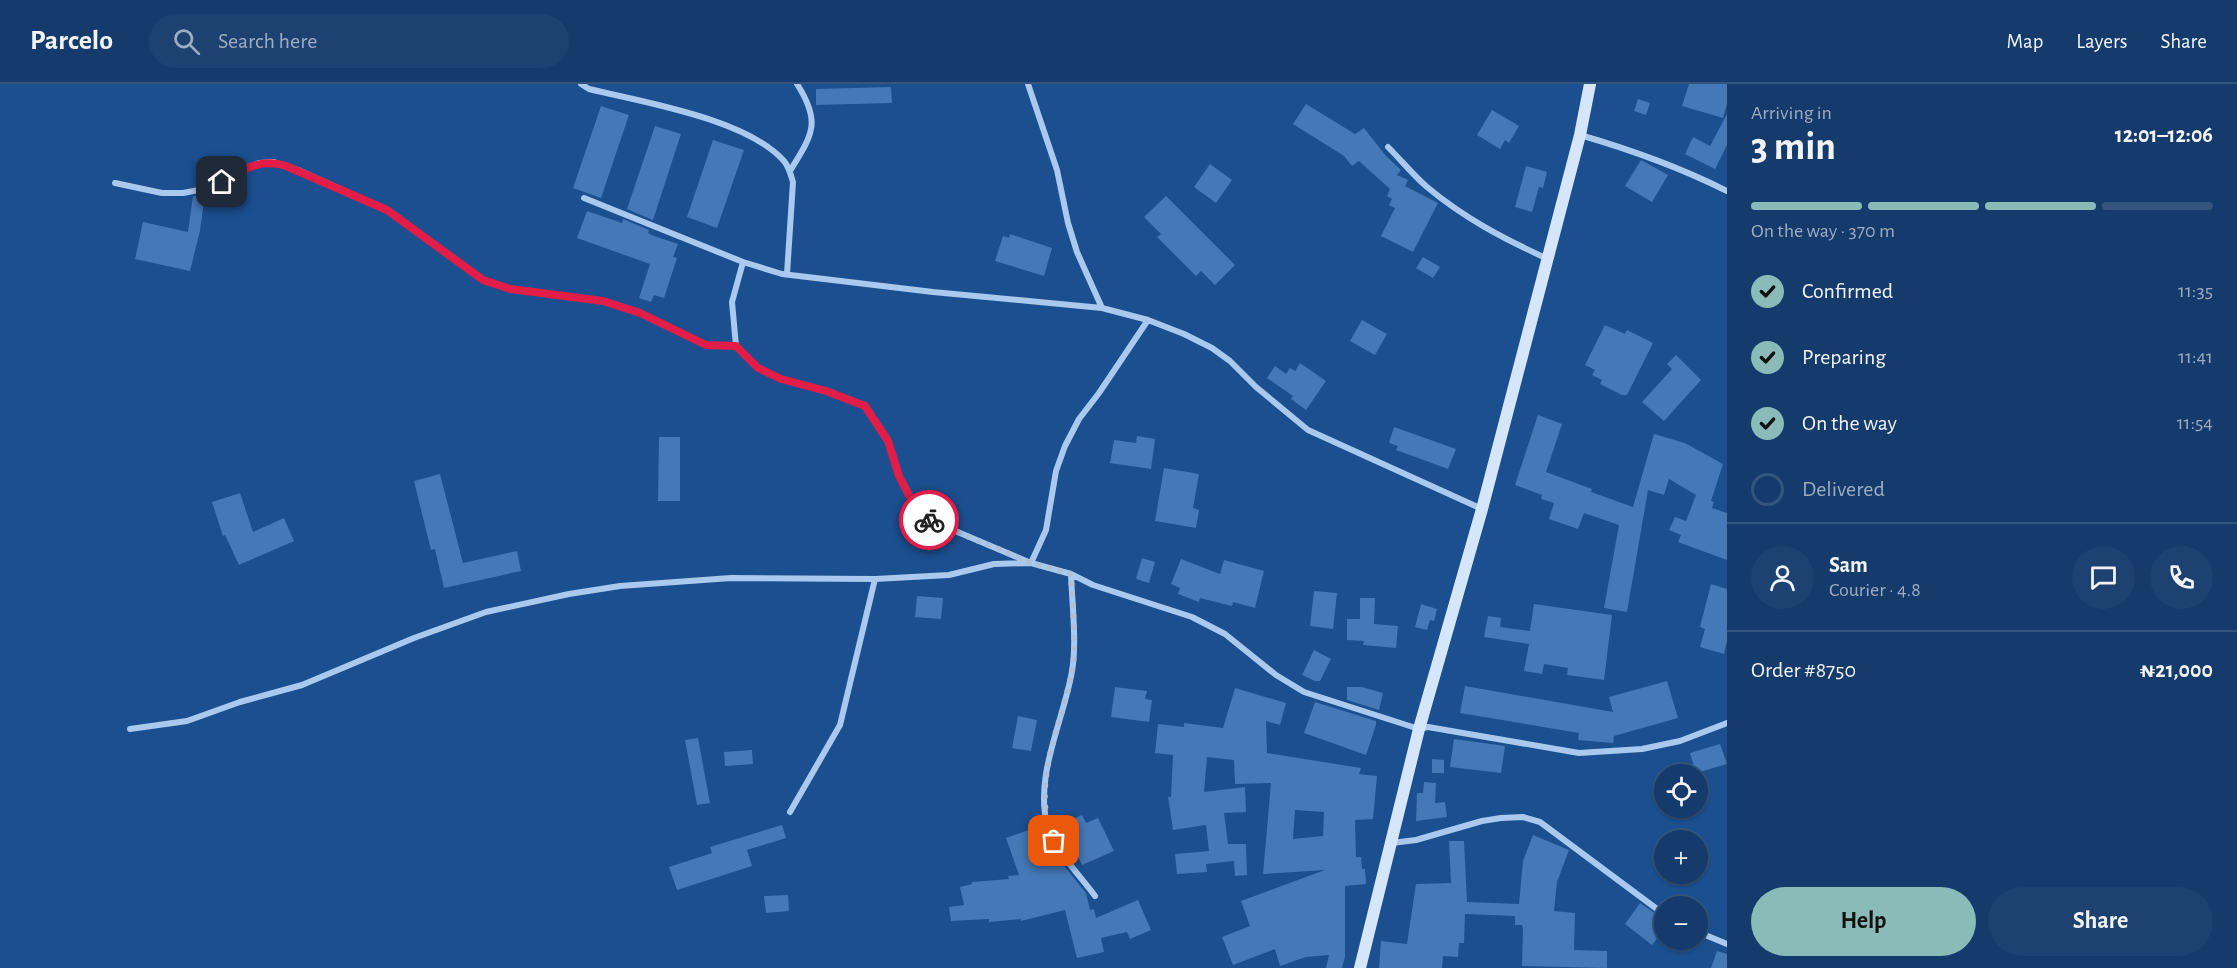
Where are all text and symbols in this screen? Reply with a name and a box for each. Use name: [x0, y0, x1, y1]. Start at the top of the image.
search box: [149, 14, 569, 68]
icon: search: [170, 25, 203, 58]
text: Parcelo: [30, 27, 113, 55]
text: Search here: [218, 30, 317, 52]
text: Map: [2007, 31, 2043, 52]
text: Layers: [2076, 31, 2127, 52]
text: Share: [2160, 31, 2207, 52]
text: Arriving in: [1751, 103, 1832, 123]
text: 12:01–12:06: [2115, 124, 2213, 146]
text: 3 min: [1751, 128, 1836, 167]
pin: [196, 156, 247, 207]
icon: home: [205, 165, 238, 198]
text: On the way · 370 m: [1751, 221, 1895, 241]
icon: check: [1751, 275, 1784, 308]
text: Confirmed: [1802, 280, 1893, 302]
text: 11:35: [2178, 281, 2213, 301]
icon: check: [1751, 341, 1784, 374]
text: Preparing: [1802, 346, 1886, 368]
text: 11:41: [2178, 347, 2213, 367]
icon: check: [1751, 407, 1784, 440]
text: On the way: [1802, 412, 1897, 434]
text: 11:54: [2177, 413, 2213, 433]
text: Delivered: [1802, 478, 1885, 500]
courier: [899, 490, 959, 550]
icon: bike: [913, 504, 946, 537]
button: person: [1751, 546, 1814, 609]
button: chat: [2072, 546, 2135, 609]
button: phone: [2150, 546, 2213, 609]
text: Sam: [1829, 554, 1868, 576]
text: Courier · 4.8: [1829, 580, 1921, 600]
text: Order #8750: [1751, 659, 1856, 681]
text: ₦21,000: [2140, 659, 2213, 681]
map controls: [1654, 764, 1708, 950]
button: locate: [1654, 764, 1708, 818]
pin: [1028, 815, 1079, 866]
icon: bag: [1037, 824, 1070, 857]
button: +: [1654, 830, 1708, 884]
button: Help: [1751, 887, 1976, 956]
button: Share: [1988, 887, 2213, 956]
button: −: [1654, 896, 1708, 950]

